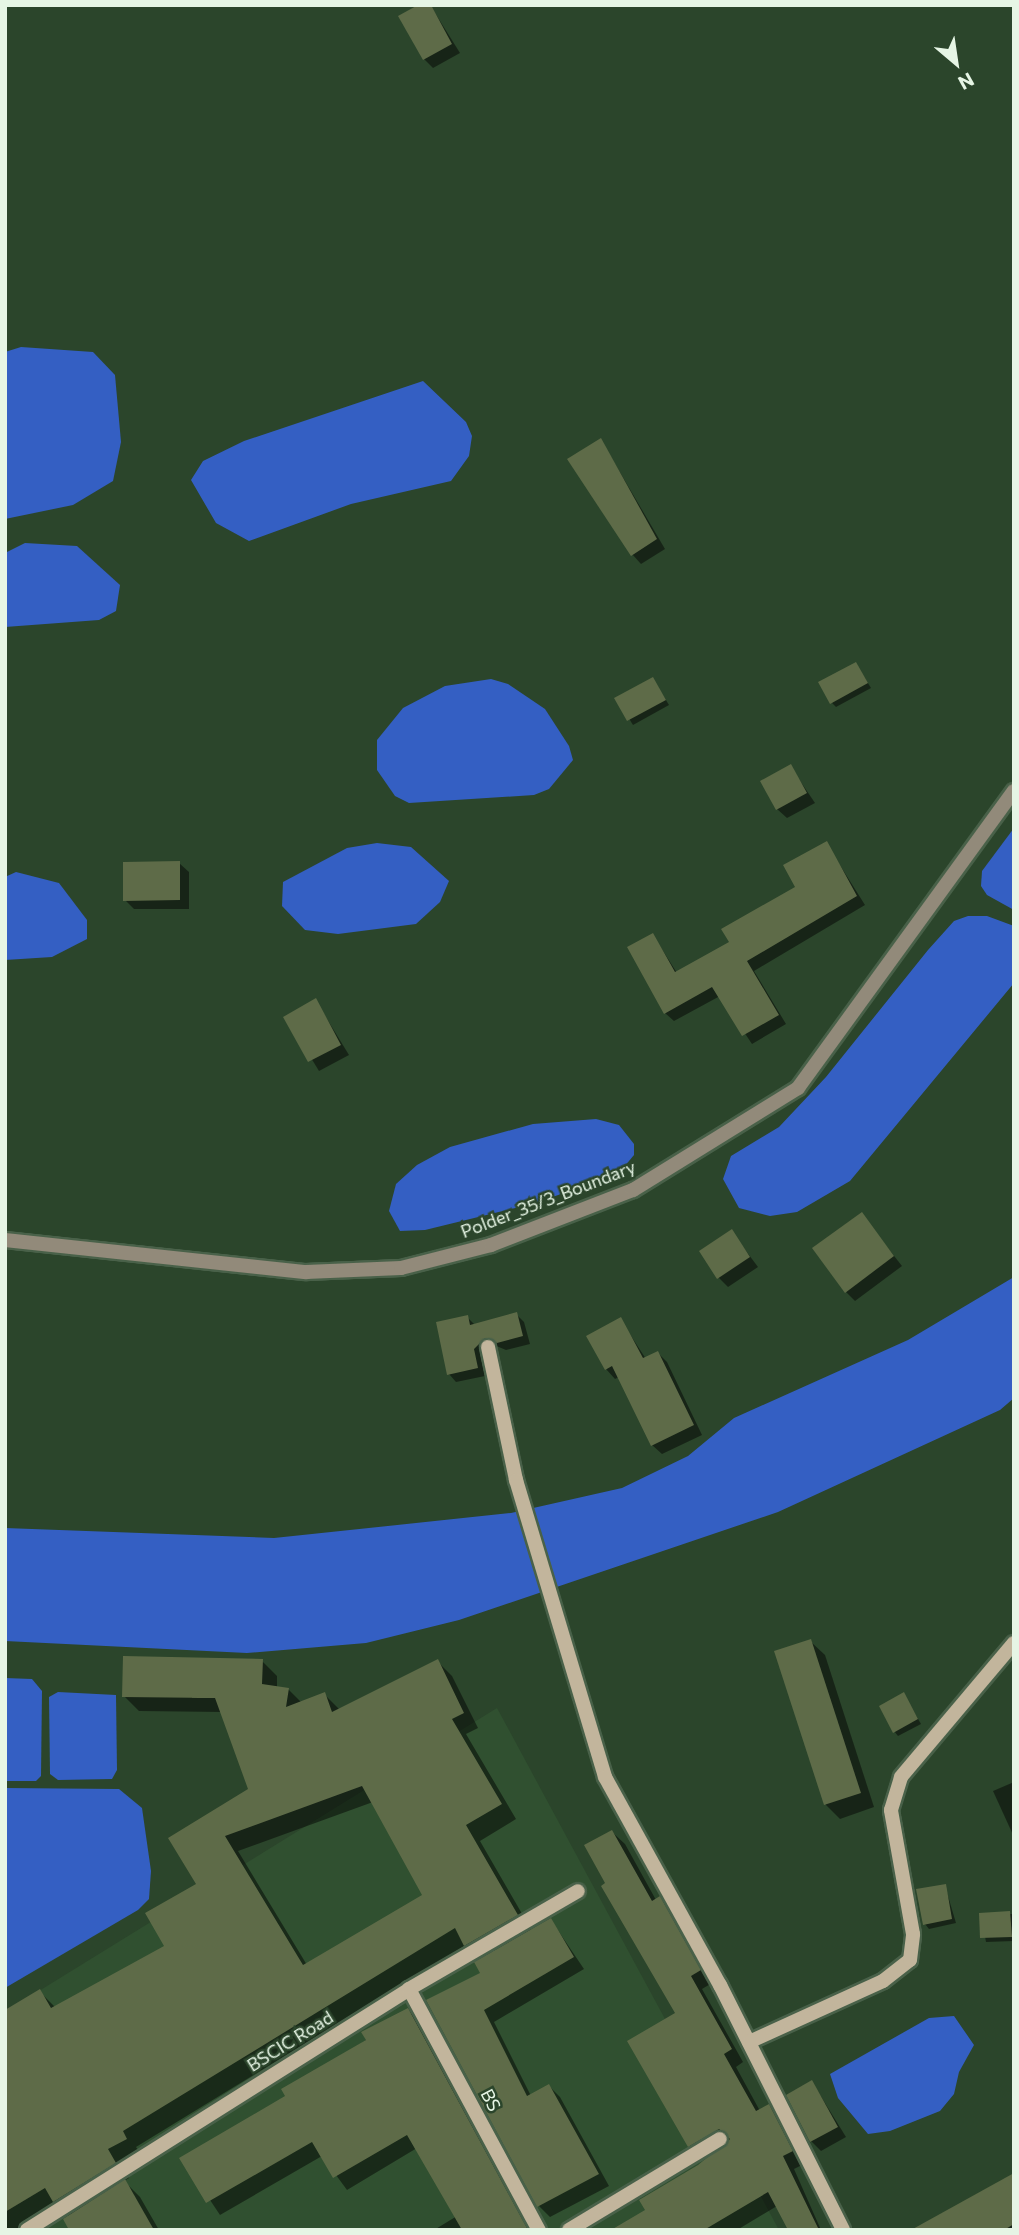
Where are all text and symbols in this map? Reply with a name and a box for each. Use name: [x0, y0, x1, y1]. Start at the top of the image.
north arrow: [921, 28, 991, 98]
text: N: [955, 68, 978, 95]
street label: Polder_35/3_Boundary: [458, 1156, 638, 1242]
street label: BSCIC Road: [243, 2006, 337, 2076]
street label: BS: [476, 2085, 506, 2115]

